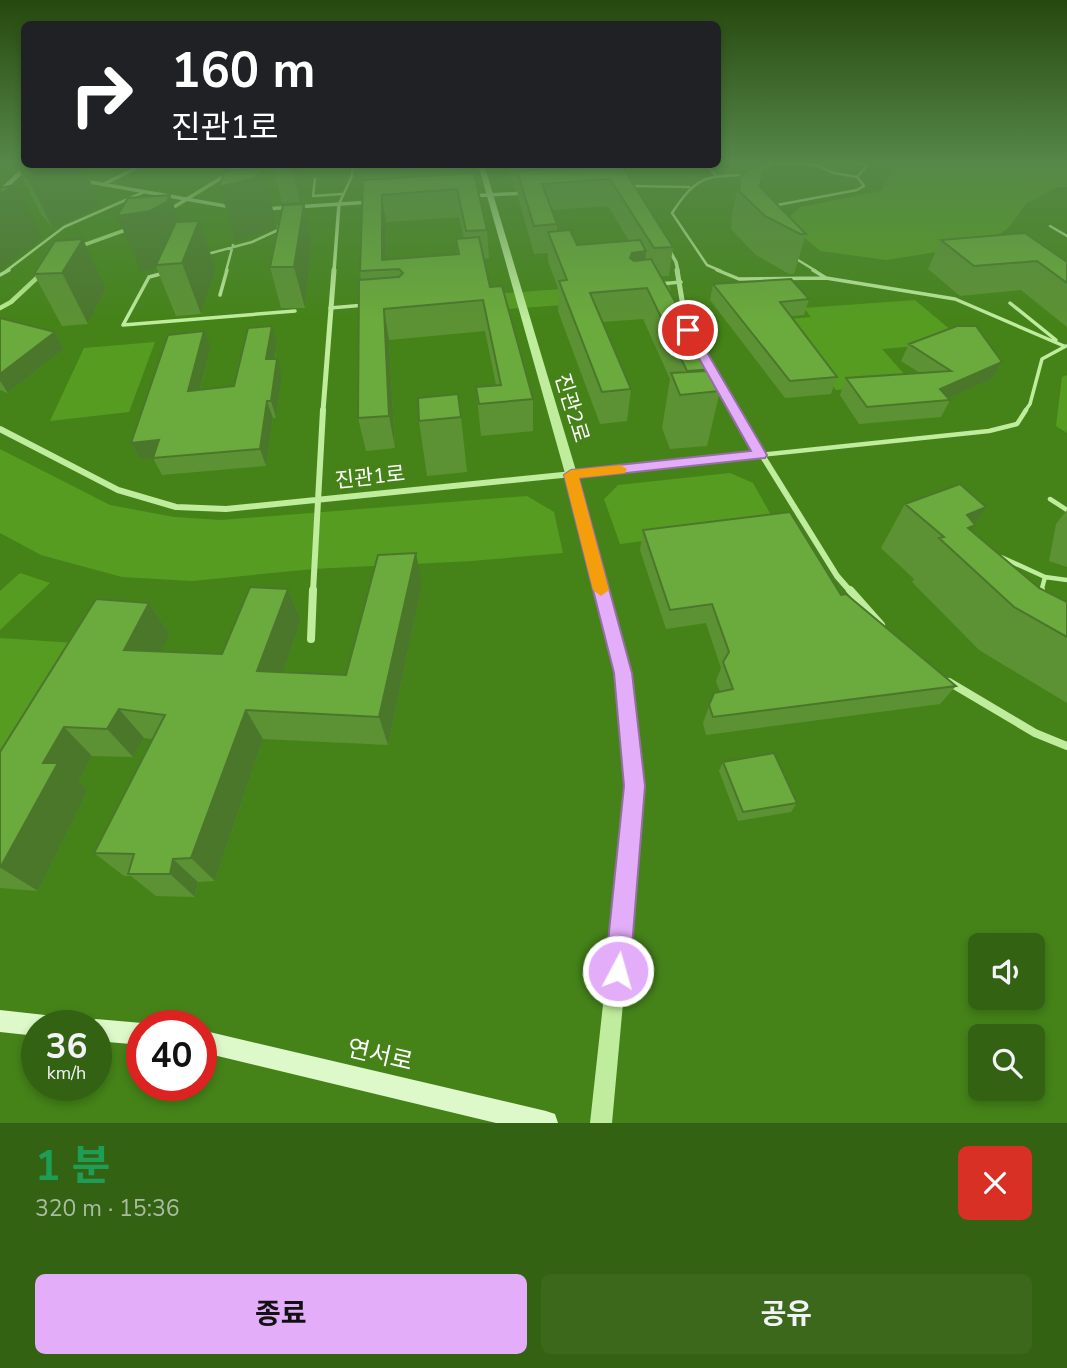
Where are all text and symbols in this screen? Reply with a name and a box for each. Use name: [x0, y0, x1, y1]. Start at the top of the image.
text: 160 m: [171, 37, 315, 104]
icon: right: [56, 49, 147, 140]
text: 진관1로: [171, 106, 279, 149]
pin: [658, 300, 718, 360]
icon: arrive: [669, 311, 707, 349]
street label: 진관2로: [548, 370, 596, 446]
street label: 진관1로: [333, 459, 407, 495]
map controls: [968, 933, 1045, 1101]
button: sound: [968, 933, 1045, 1010]
position arrow: [581, 934, 655, 1008]
speed limit sign: 40: [126, 1010, 217, 1101]
text: 36: [45, 1023, 88, 1070]
button: search: [968, 1024, 1045, 1101]
street label: 연서로: [344, 1032, 416, 1078]
text: km/h: [47, 1061, 86, 1085]
text: 1 분: [35, 1138, 110, 1195]
button: close: [958, 1146, 1032, 1220]
text: 320 m · 15:36: [35, 1193, 180, 1224]
button: 종료: [35, 1274, 527, 1354]
button: 공유: [541, 1274, 1032, 1354]

